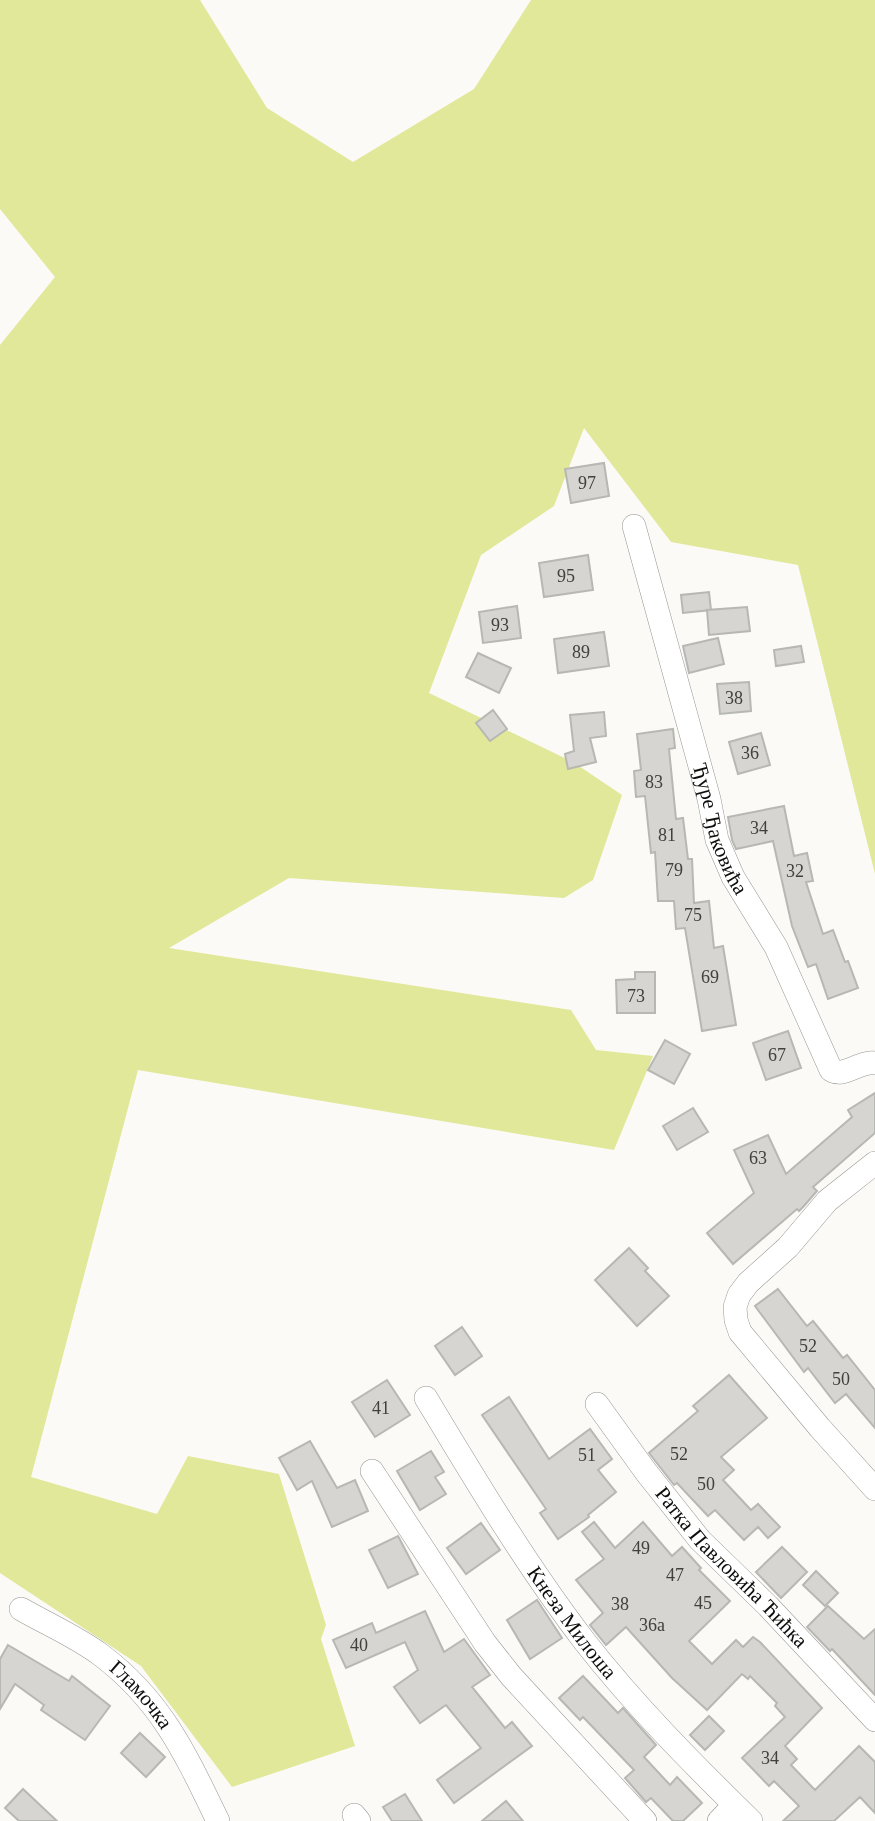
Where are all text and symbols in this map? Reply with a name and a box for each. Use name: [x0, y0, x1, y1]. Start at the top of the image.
house number: 97: [578, 473, 596, 493]
house number: 95: [557, 566, 575, 586]
house number: 93: [491, 615, 509, 635]
house number: 89: [572, 642, 590, 662]
house number: 38: [725, 688, 743, 708]
house number: 36: [741, 743, 759, 763]
street label: Ђуре Ђаковића: [688, 760, 753, 900]
house number: 83: [645, 772, 663, 792]
house number: 34: [750, 818, 768, 838]
house number: 81: [658, 825, 676, 845]
house number: 79: [665, 860, 683, 880]
house number: 32: [786, 861, 804, 881]
house number: 75: [684, 905, 702, 925]
house number: 69: [701, 967, 719, 987]
house number: 73: [627, 986, 645, 1006]
house number: 67: [768, 1045, 786, 1065]
house number: 63: [749, 1148, 767, 1168]
house number: 52: [799, 1336, 817, 1356]
house number: 50: [832, 1369, 850, 1389]
house number: 41: [372, 1398, 390, 1418]
house number: 52: [670, 1444, 688, 1464]
house number: 51: [578, 1445, 596, 1465]
house number: 50: [697, 1474, 715, 1494]
street label: Ратка Павловића Ћићка: [650, 1482, 813, 1653]
house number: 49: [632, 1538, 650, 1558]
street label: Кнеза Милоша: [522, 1562, 622, 1684]
house number: 47: [666, 1565, 684, 1585]
house number: 45: [694, 1593, 712, 1613]
house number: 38: [611, 1594, 629, 1614]
house number: 36a: [639, 1615, 665, 1635]
house number: 40: [350, 1635, 368, 1655]
street label: Гламочка: [105, 1655, 178, 1734]
house number: 34: [761, 1748, 779, 1768]

